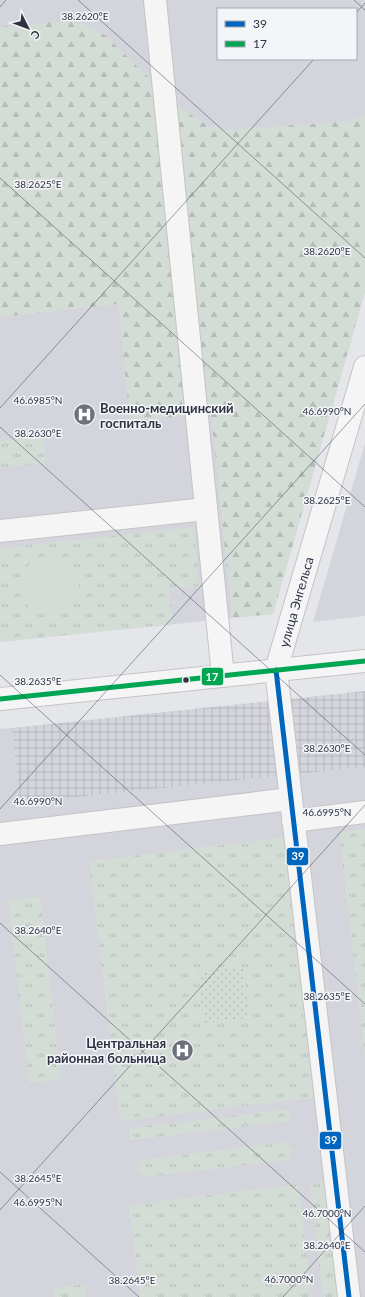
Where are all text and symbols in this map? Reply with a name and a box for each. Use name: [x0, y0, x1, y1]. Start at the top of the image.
north arrow: [8, 8, 48, 48]
legend: [217, 8, 357, 60]
text: 38.2620°E: [61, 10, 109, 22]
text: 39: [253, 16, 267, 31]
text: С: [28, 28, 43, 43]
text: 17: [253, 36, 267, 51]
text: 38.2625°E: [14, 178, 62, 190]
text: 38.2620°E: [303, 245, 351, 257]
text: 46.6985°N: [14, 394, 62, 406]
place label: Военно-медицинский госпиталь: [100, 400, 234, 431]
hospital icon: Военно-медицинский госпиталь: [71, 402, 97, 428]
text: 46.6990°N: [303, 405, 351, 417]
text: 38.2630°E: [14, 427, 62, 439]
text: 38.2625°E: [303, 494, 351, 506]
street label: улица Энгельса: [275, 555, 317, 649]
line badge: 17: [201, 667, 224, 686]
text: 17: [206, 670, 218, 683]
text: 38.2635°E: [14, 675, 62, 687]
unlabelled marker: [181, 675, 191, 685]
text: 38.2630°E: [303, 742, 351, 754]
text: 46.6990°N: [14, 795, 62, 807]
text: 46.6995°N: [303, 806, 351, 818]
line badge: 39: [286, 847, 309, 866]
text: 39: [292, 849, 304, 862]
text: 38.2640°E: [14, 924, 62, 936]
text: 38.2635°E: [303, 990, 351, 1002]
place label: Центральная районная больница: [47, 1035, 166, 1066]
hospital icon: Центральная районная больница: [169, 1037, 195, 1063]
line badge: 39: [319, 1131, 342, 1150]
text: 39: [325, 1133, 337, 1146]
text: 38.2645°E: [14, 1172, 62, 1184]
text: 46.6995°N: [14, 1196, 62, 1208]
text: 46.7000°N: [303, 1207, 351, 1219]
text: 38.2640°E: [303, 1239, 351, 1251]
text: 46.7000°N: [265, 1273, 313, 1285]
text: 38.2645°E: [108, 1274, 156, 1286]

